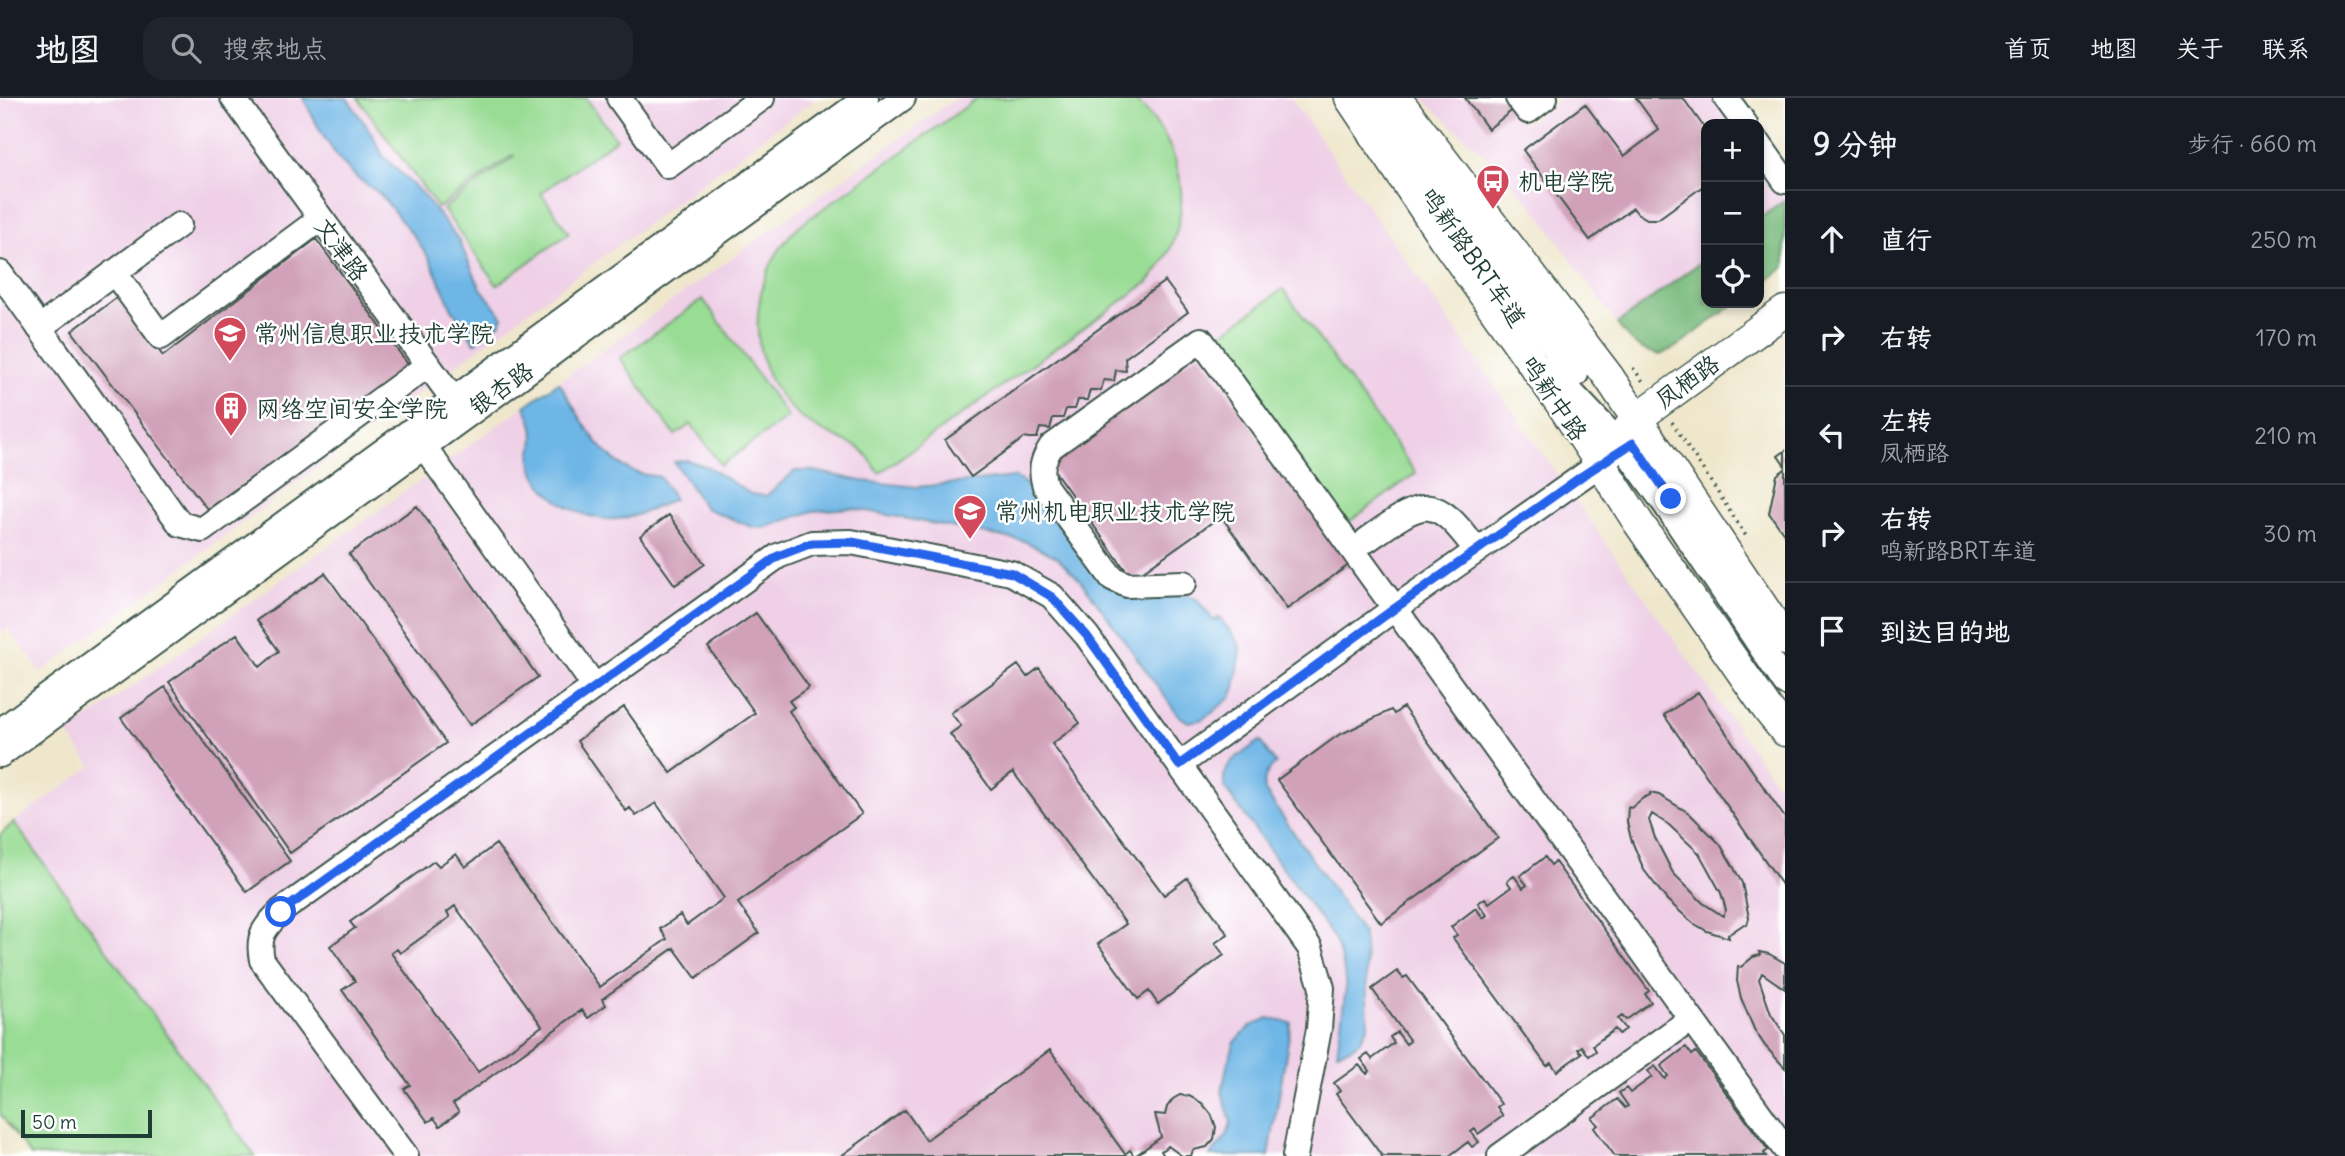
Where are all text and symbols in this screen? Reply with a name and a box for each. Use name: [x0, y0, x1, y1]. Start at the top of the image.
search box: [143, 17, 633, 80]
text: 地图: [35, 28, 101, 70]
icon: search: [167, 29, 205, 67]
text: 搜索地点: [223, 32, 327, 65]
text: 首页: [2004, 33, 2052, 63]
text: 地图: [2090, 33, 2138, 63]
text: 关于: [2176, 33, 2224, 63]
text: 联系: [2262, 33, 2310, 63]
map controls: [1701, 119, 1764, 308]
button: +: [1701, 119, 1764, 182]
text: 9 分钟: [1813, 125, 1897, 163]
text: 步行 · 660 m: [2188, 129, 2317, 158]
bus stop icon: 机电学院: [1474, 162, 1512, 211]
place label: 机电学院: [1518, 166, 1614, 196]
street label: 鸣新路BRT车道: [1415, 182, 1533, 332]
button: −: [1701, 182, 1764, 245]
street label: 文津路: [309, 211, 375, 287]
icon: ahead: [1813, 220, 1851, 258]
text: 直行: [1880, 223, 1932, 256]
text: 250 m: [2250, 225, 2317, 254]
button: locate: [1701, 245, 1764, 308]
school or university icon: 常州信息职业技术学院: [211, 314, 249, 363]
place label: 常州信息职业技术学院: [254, 318, 494, 348]
icon: right: [1813, 318, 1851, 356]
text: 右转: [1880, 321, 1932, 354]
text: 170 m: [2256, 323, 2317, 352]
street label: 凤栖路: [1649, 348, 1725, 414]
street label: 鸣新中路: [1516, 350, 1594, 446]
street label: 银杏路: [463, 355, 539, 421]
building icon: 网络空间安全学院: [212, 389, 250, 438]
place label: 网络空间安全学院: [256, 393, 448, 423]
text: 左转: [1880, 404, 1932, 437]
icon: left: [1813, 416, 1851, 454]
text: 210 m: [2254, 421, 2317, 450]
text: 凤栖路: [1880, 438, 1949, 467]
route end: [1655, 483, 1686, 514]
school or university icon: 常州机电职业技术学院: [951, 492, 989, 541]
place label: 常州机电职业技术学院: [995, 496, 1235, 526]
text: 右转: [1880, 502, 1932, 535]
icon: right: [1813, 514, 1851, 552]
text: 30 m: [2263, 519, 2317, 548]
text: 鸣新路BRT车道: [1880, 536, 2036, 565]
icon: arrive: [1813, 612, 1851, 650]
text: 到达目的地: [1880, 615, 2010, 648]
route start: [265, 896, 296, 927]
scale bar: [21, 1107, 152, 1139]
text: 50 m: [32, 1110, 77, 1134]

